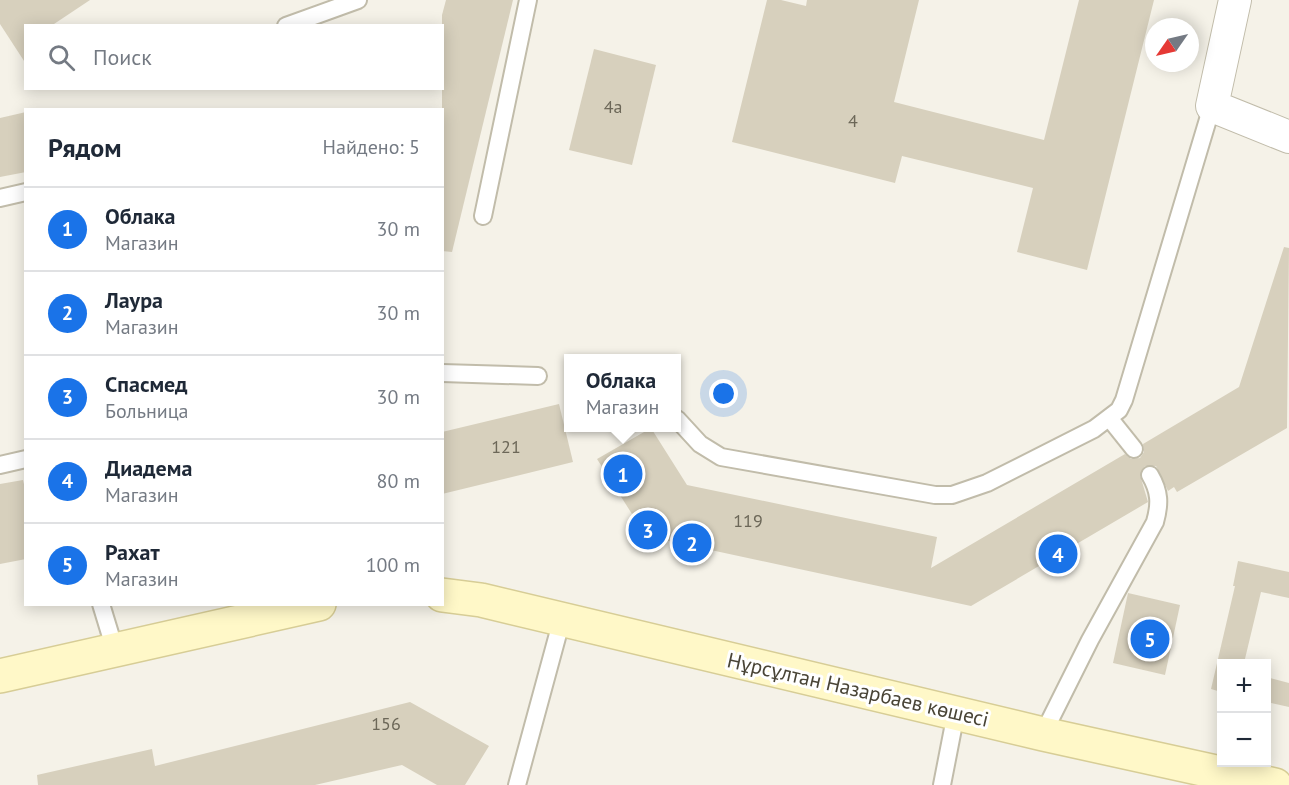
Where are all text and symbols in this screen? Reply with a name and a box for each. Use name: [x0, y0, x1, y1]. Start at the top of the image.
north arrow: [1145, 18, 1199, 72]
search box: [24, 24, 444, 90]
icon: search: [45, 41, 78, 74]
text: Поиск: [93, 43, 152, 71]
house number: 4а: [604, 95, 622, 118]
house number: 4: [848, 109, 858, 132]
text: Рядом: [48, 131, 122, 164]
text: Найдено: 5: [323, 134, 420, 160]
text: Облака: [105, 202, 175, 230]
text: 1: [62, 216, 73, 242]
text: 30 m: [377, 216, 420, 242]
text: Магазин: [105, 230, 179, 256]
text: Лаура: [105, 286, 163, 314]
text: 2: [62, 300, 73, 326]
text: 30 m: [377, 300, 420, 326]
text: Магазин: [105, 314, 179, 340]
popup: [564, 354, 681, 432]
text: Облака: [586, 366, 656, 394]
text: Спасмед: [105, 370, 188, 398]
your location: [709, 379, 738, 408]
text: 3: [62, 384, 73, 410]
text: 30 m: [377, 384, 420, 410]
text: Магазин: [586, 394, 659, 420]
text: Больница: [105, 398, 189, 424]
house number: 121: [491, 435, 521, 458]
pin: 1: [604, 452, 642, 496]
text: Диадема: [105, 454, 192, 482]
text: 4: [62, 468, 73, 494]
text: 80 m: [377, 468, 420, 494]
text: Магазин: [105, 482, 179, 508]
pin: 3: [628, 508, 668, 552]
house number: 119: [733, 509, 763, 532]
pin: 2: [672, 520, 712, 566]
pin: 4: [1038, 532, 1078, 576]
text: Рахат: [105, 538, 160, 566]
text: 5: [62, 552, 73, 578]
text: 100 m: [366, 552, 420, 578]
text: Магазин: [105, 566, 179, 592]
pin: 5: [1130, 616, 1170, 662]
street label: Нұрсұлтан Назарбаев көшесі: [725, 646, 992, 733]
map controls: [1217, 659, 1271, 767]
button: +: [1217, 659, 1271, 713]
house number: 156: [371, 712, 401, 735]
button: −: [1217, 713, 1271, 767]

